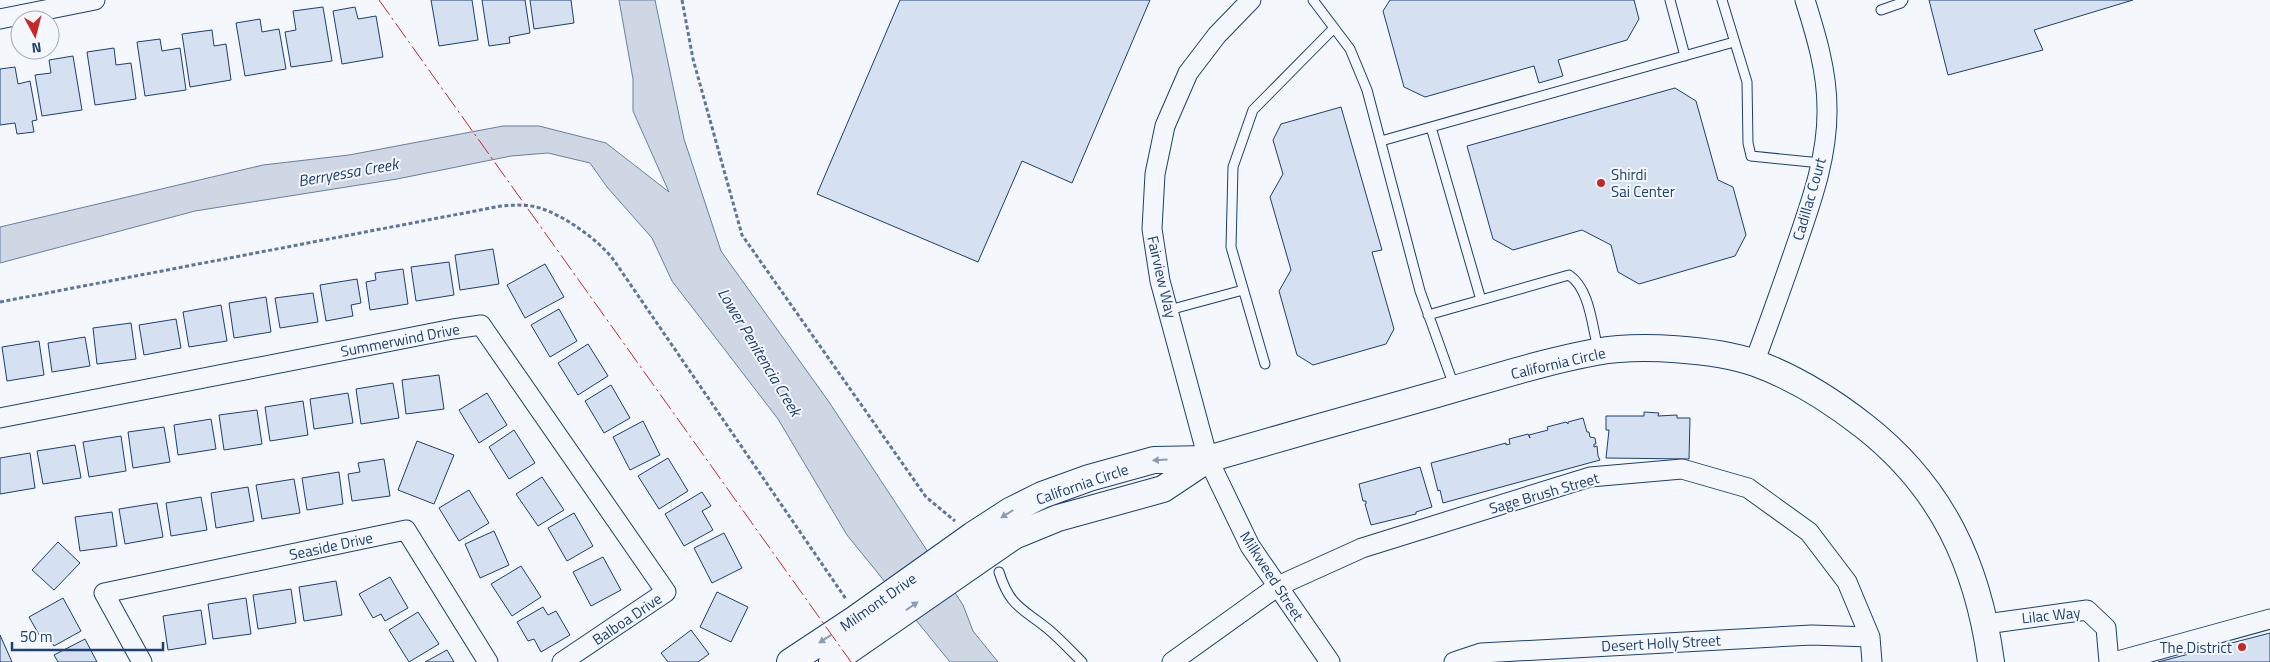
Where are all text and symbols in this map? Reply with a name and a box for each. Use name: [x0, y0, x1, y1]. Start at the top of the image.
north arrow: [10, 10, 60, 60]
text: N: [31, 37, 43, 59]
water label: Berryessa Creek: [296, 151, 402, 193]
street label: Cadillac Court: [1786, 154, 1832, 243]
place label: Shirdi Sai Center: [1611, 163, 1675, 203]
marker: Shirdi Sai Center: [1595, 177, 1607, 189]
street label: Fairview Way: [1141, 234, 1183, 320]
water label: Lower Penitencia Creek: [712, 283, 809, 422]
street label: Summerwind Drive: [339, 317, 461, 363]
street label: California Circle: [1508, 341, 1608, 385]
one-way arrow: [1151, 456, 1167, 464]
street label: California Circle: [1033, 457, 1131, 511]
street label: Sage Brush Street: [1486, 466, 1602, 520]
one-way arrow: [1001, 509, 1014, 518]
street label: Seaside Drive: [287, 526, 375, 566]
street label: Milkweed Street: [1234, 527, 1310, 626]
street label: Milmont Drive: [835, 567, 921, 637]
street label: Balboa Drive: [588, 587, 666, 651]
street label: Lilac Way: [2020, 600, 2082, 630]
one-way arrow: [905, 601, 919, 611]
scale bar: [12, 620, 164, 652]
text: 50 m: [20, 625, 53, 648]
street label: Desert Holly Street: [1601, 628, 1722, 658]
one-way arrow: [818, 635, 831, 644]
place label: The District: [2160, 636, 2233, 659]
marker: The District: [2236, 641, 2248, 653]

